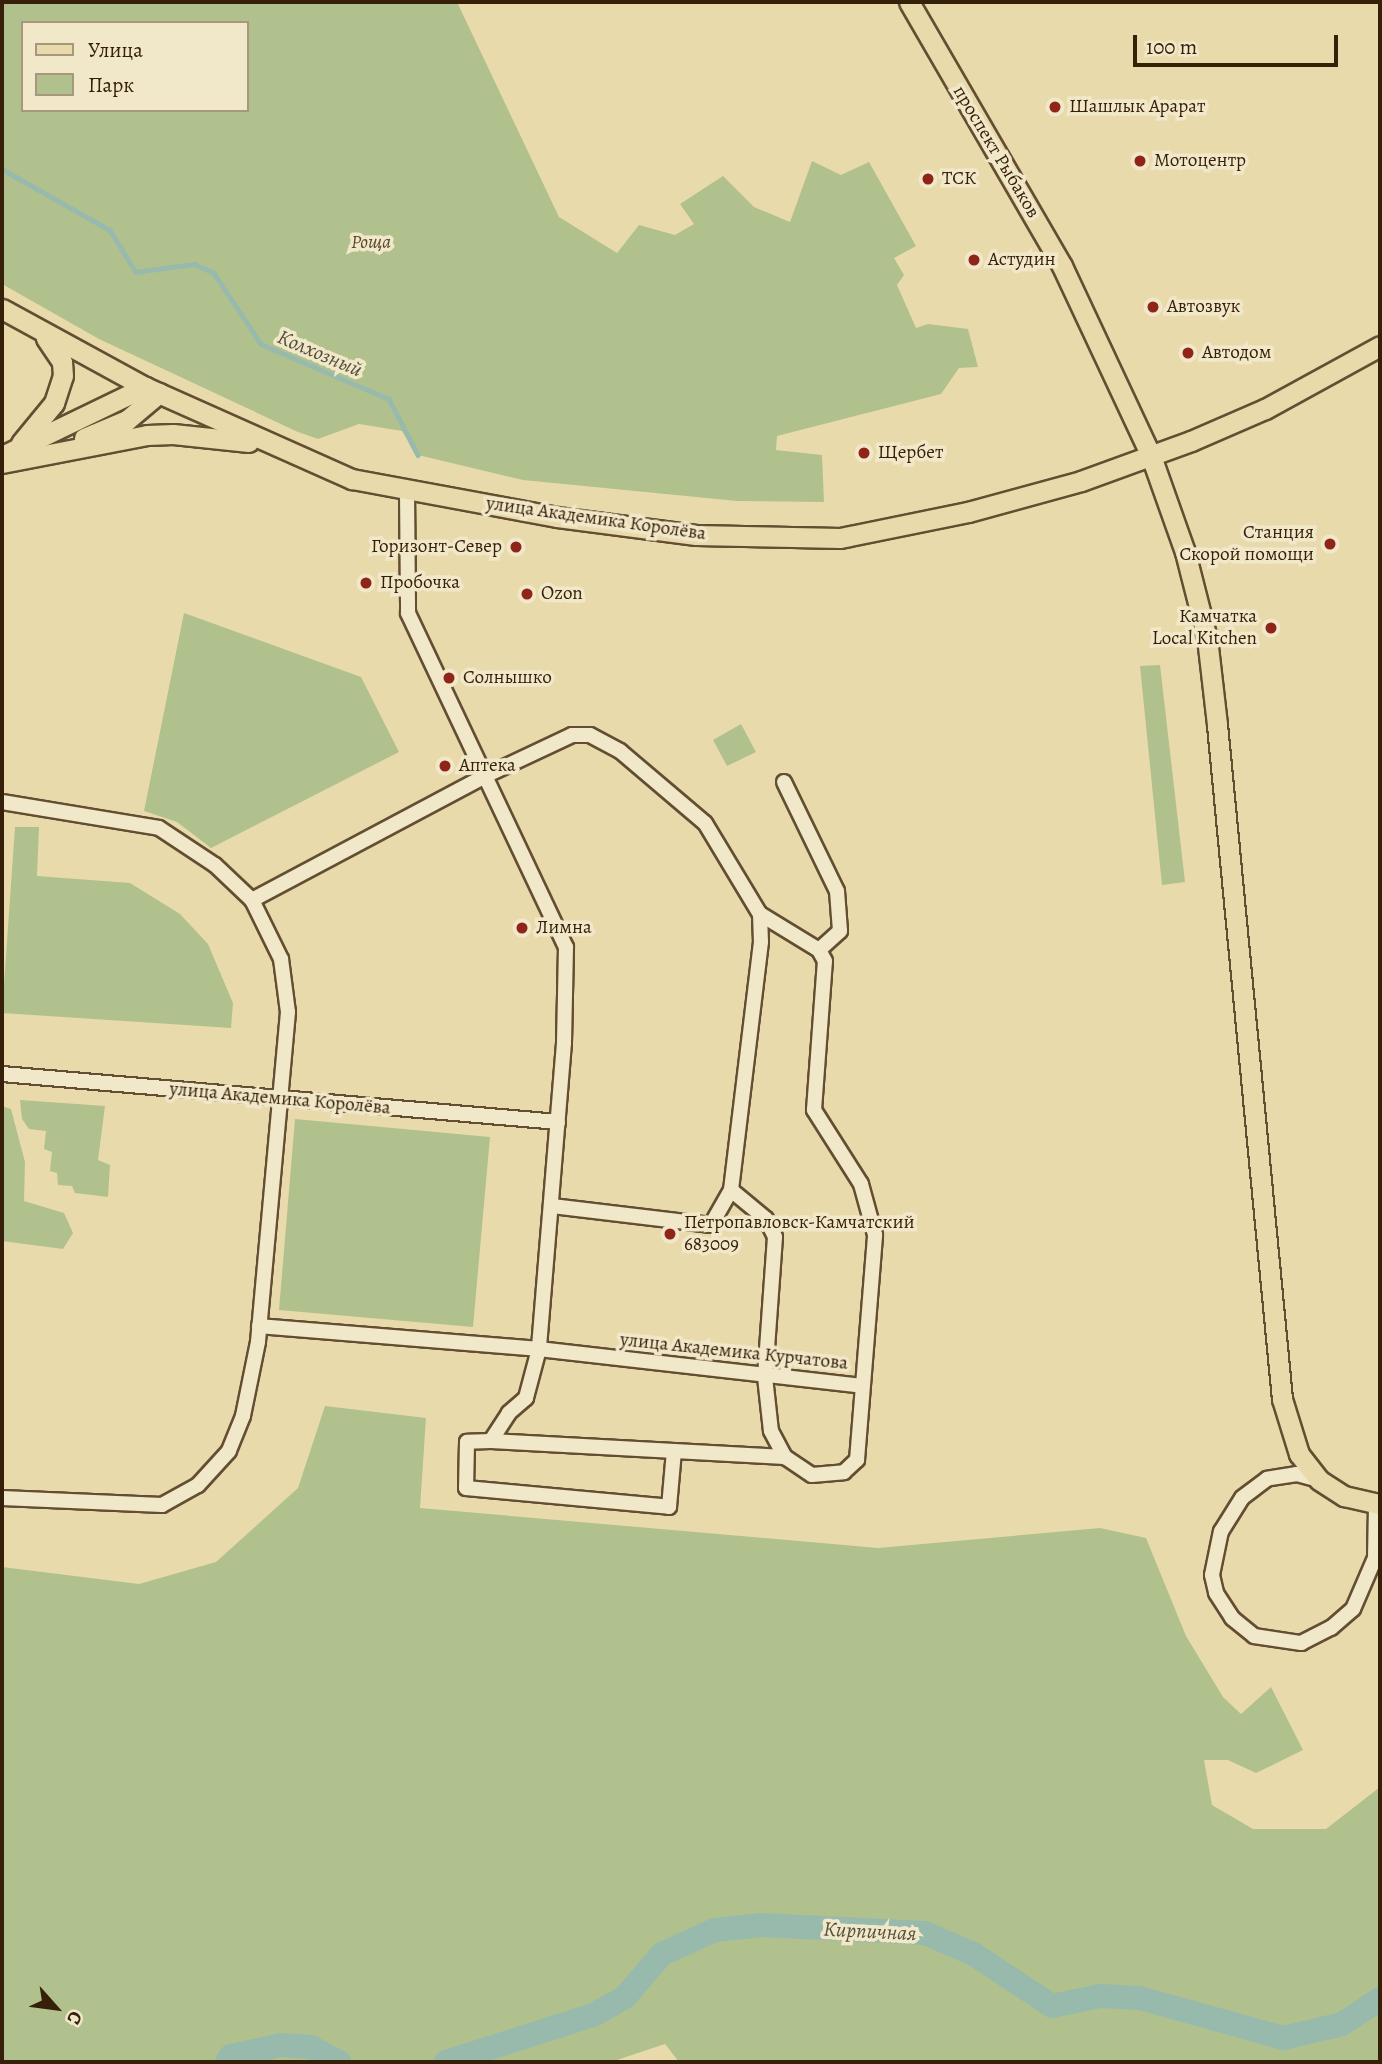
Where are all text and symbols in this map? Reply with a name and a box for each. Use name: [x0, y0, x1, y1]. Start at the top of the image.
legend: [21, 21, 248, 112]
scale bar: [1137, 21, 1342, 65]
text: 100 m: [1146, 33, 1197, 61]
text: Улица: [88, 36, 143, 64]
text: Парк: [88, 71, 134, 99]
street label: проспект Рыбаков: [948, 82, 1044, 222]
place label: Шашлык Арарат: [1069, 96, 1206, 118]
marker: Шашлык Арарат: [1047, 99, 1063, 115]
place label: Мотоцентр: [1154, 150, 1246, 172]
marker: Мотоцентр: [1132, 153, 1148, 169]
place label: ТСК: [942, 168, 976, 190]
marker: ТСК: [920, 171, 936, 187]
park label: Роща: [351, 232, 391, 254]
place label: Астудин: [988, 249, 1056, 271]
marker: Астудин: [966, 252, 982, 268]
place label: Автозвук: [1167, 296, 1240, 318]
marker: Автозвук: [1145, 299, 1161, 315]
water label: Колхозный: [274, 324, 366, 382]
place label: Автодом: [1202, 342, 1271, 364]
marker: Автодом: [1180, 345, 1196, 361]
place label: Щербет: [878, 442, 943, 464]
marker: Щербет: [856, 445, 872, 461]
street label: улица Академика Королёва: [485, 492, 707, 546]
place label: Станция Скорой помощи: [1179, 522, 1314, 566]
marker: Станция Скорой помощи: [1320, 534, 1340, 554]
place label: Горизонт-Север: [371, 536, 502, 558]
marker: Горизонт-Север: [508, 539, 524, 555]
place label: Пробочка: [380, 572, 460, 594]
marker: Пробочка: [358, 575, 374, 591]
place label: Ozon: [541, 583, 583, 605]
marker: Ozon: [519, 586, 535, 602]
place label: Камчатка Local Kitchen: [1152, 606, 1257, 650]
marker: Камчатка Local Kitchen: [1263, 620, 1279, 636]
place label: Солнышко: [463, 667, 552, 689]
marker: Солнышко: [441, 670, 457, 686]
place label: Аптека: [459, 755, 516, 777]
marker: Аптека: [437, 758, 453, 774]
place label: Лимна: [536, 917, 592, 939]
marker: Лимна: [514, 920, 530, 936]
street label: улица Академика Королёва: [169, 1078, 391, 1120]
place label: Петропавловск-Камчатский 683009: [684, 1212, 915, 1256]
marker: Петропавловск-Камчатский 683009: [662, 1226, 678, 1242]
street label: улица Академика Курчатова: [619, 1329, 849, 1375]
water label: Кирпичная: [823, 1916, 917, 1946]
north arrow: [21, 1973, 91, 2043]
text: С: [60, 2007, 89, 2029]

